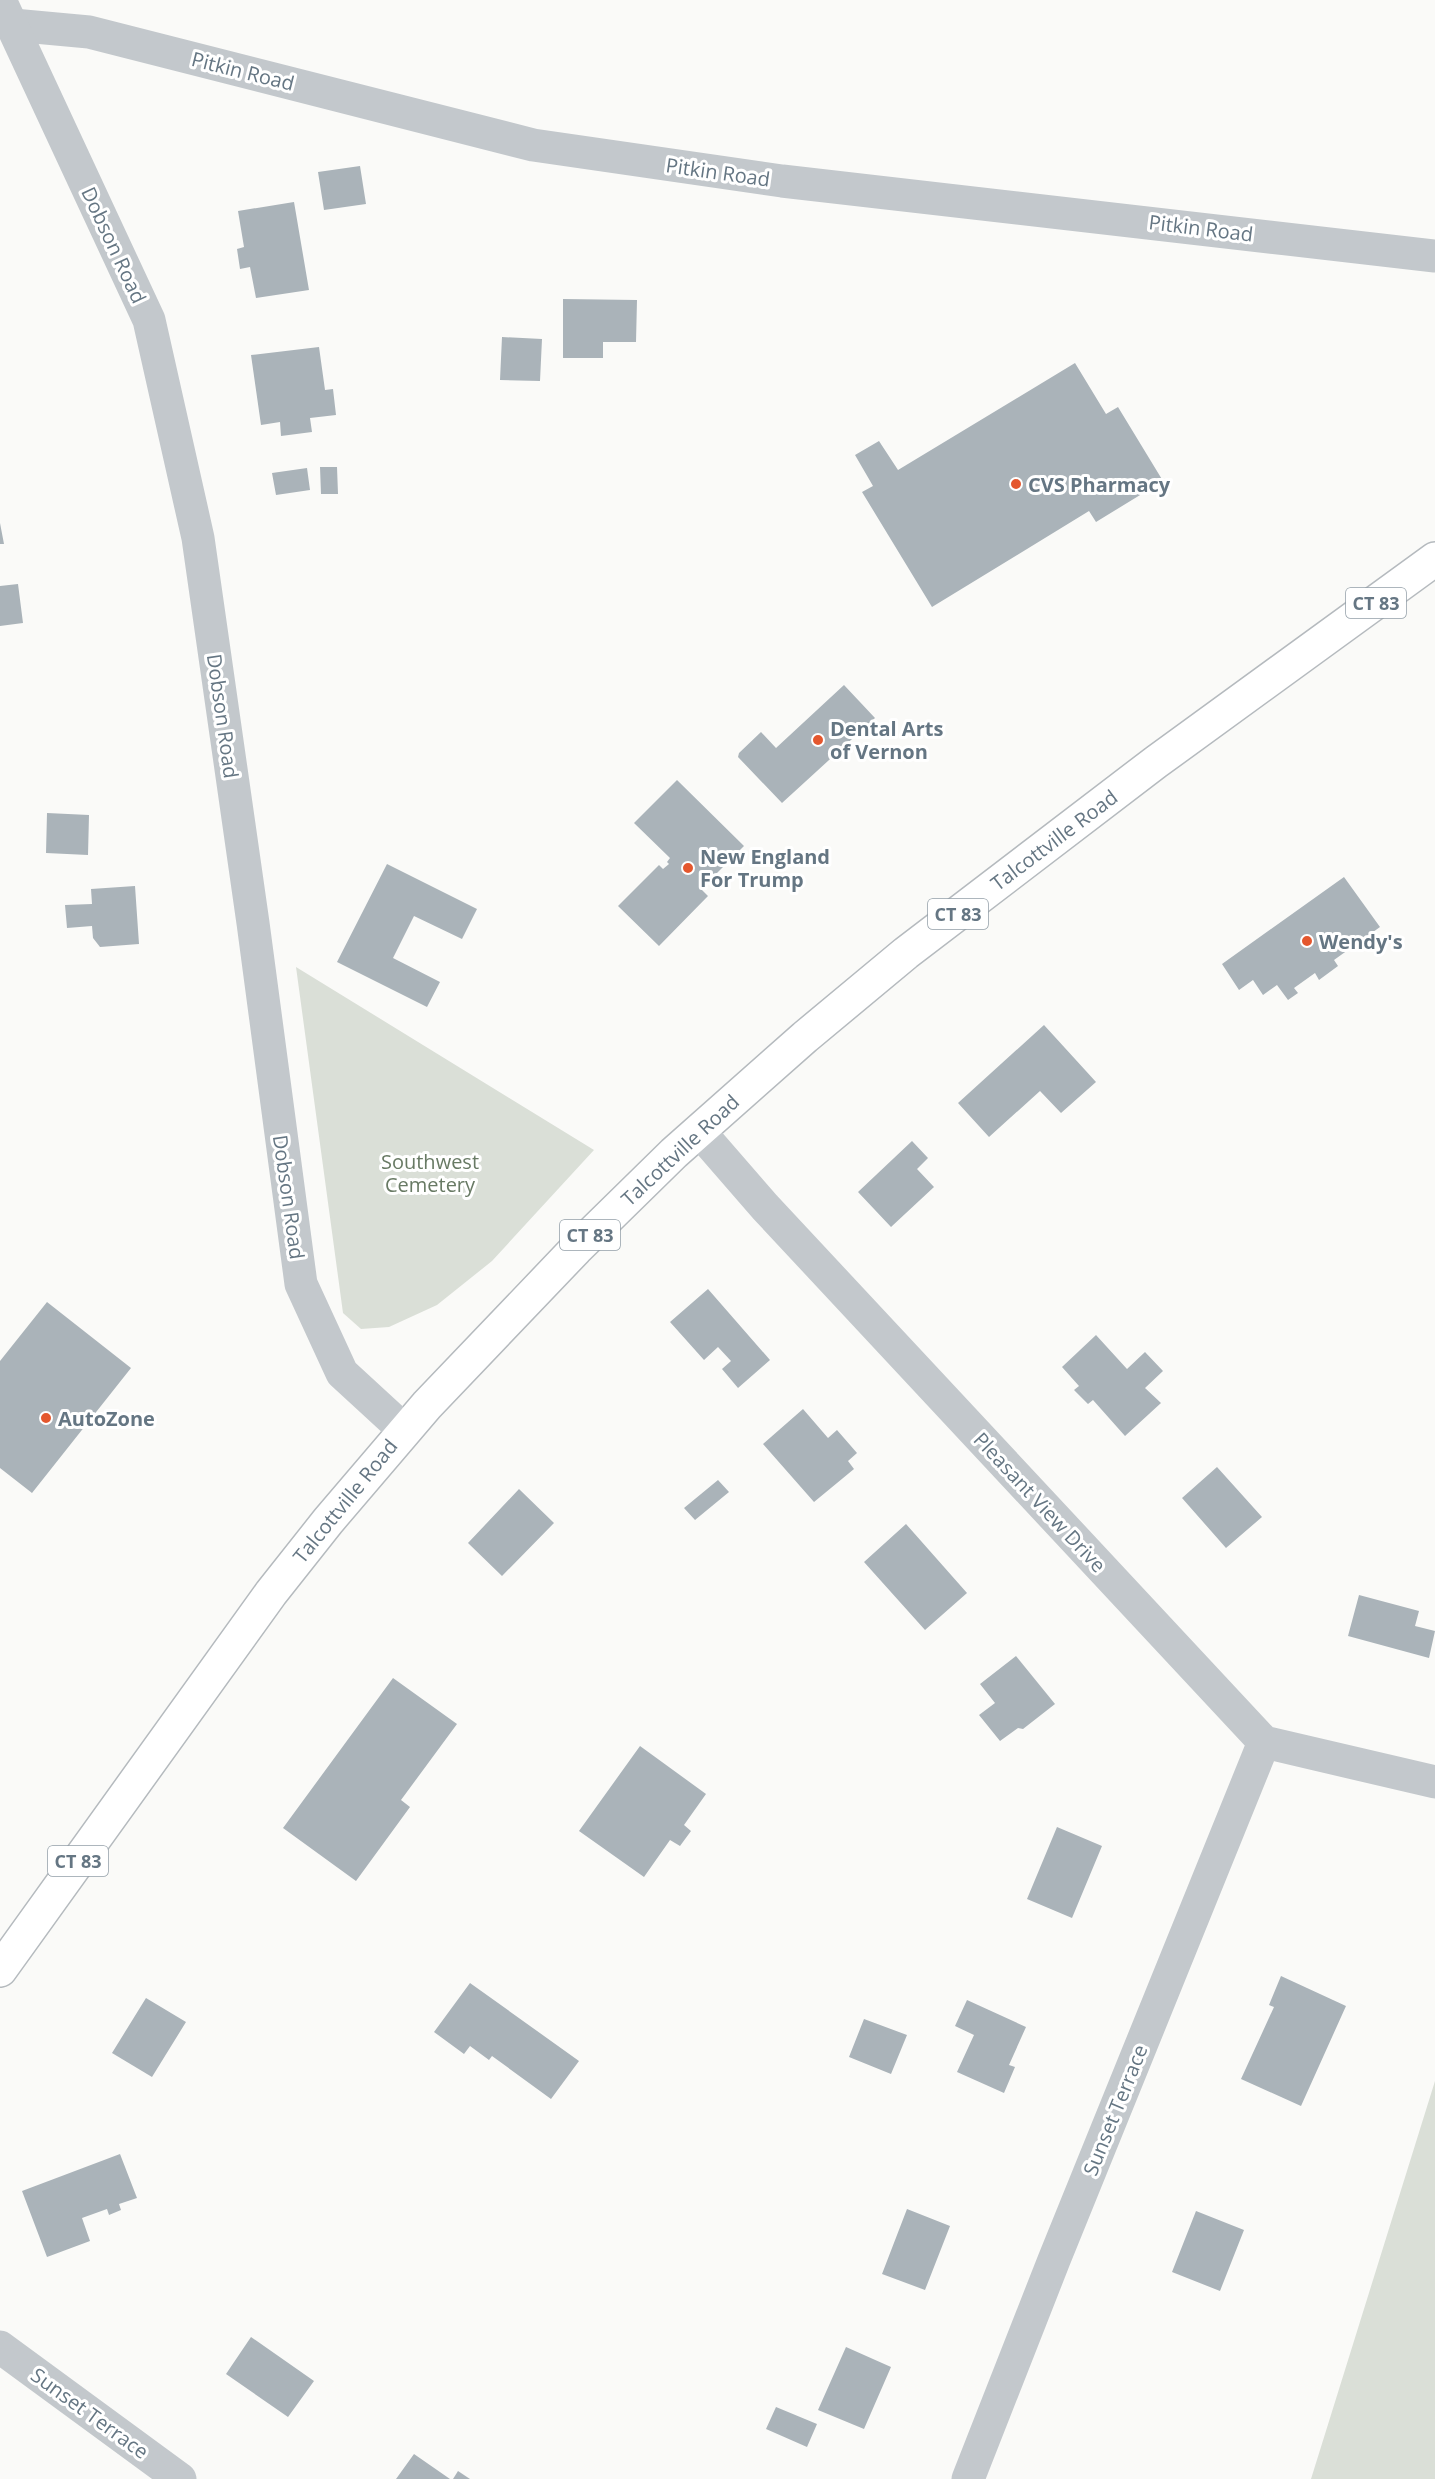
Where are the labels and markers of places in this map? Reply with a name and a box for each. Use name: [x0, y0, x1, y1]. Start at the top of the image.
place label: CVS Pharmacy: [1028, 471, 1171, 498]
marker: CVS Pharmacy: [1009, 477, 1023, 491]
place label: Dental Arts of Vernon: [830, 715, 943, 765]
marker: Dental Arts of Vernon: [811, 733, 825, 747]
place label: New England For Trump: [700, 843, 830, 893]
marker: New England For Trump: [681, 861, 695, 875]
place label: Wendy's: [1319, 928, 1403, 955]
marker: Wendy's: [1300, 934, 1314, 948]
place label: AutoZone: [58, 1405, 155, 1432]
marker: AutoZone: [39, 1411, 53, 1425]

